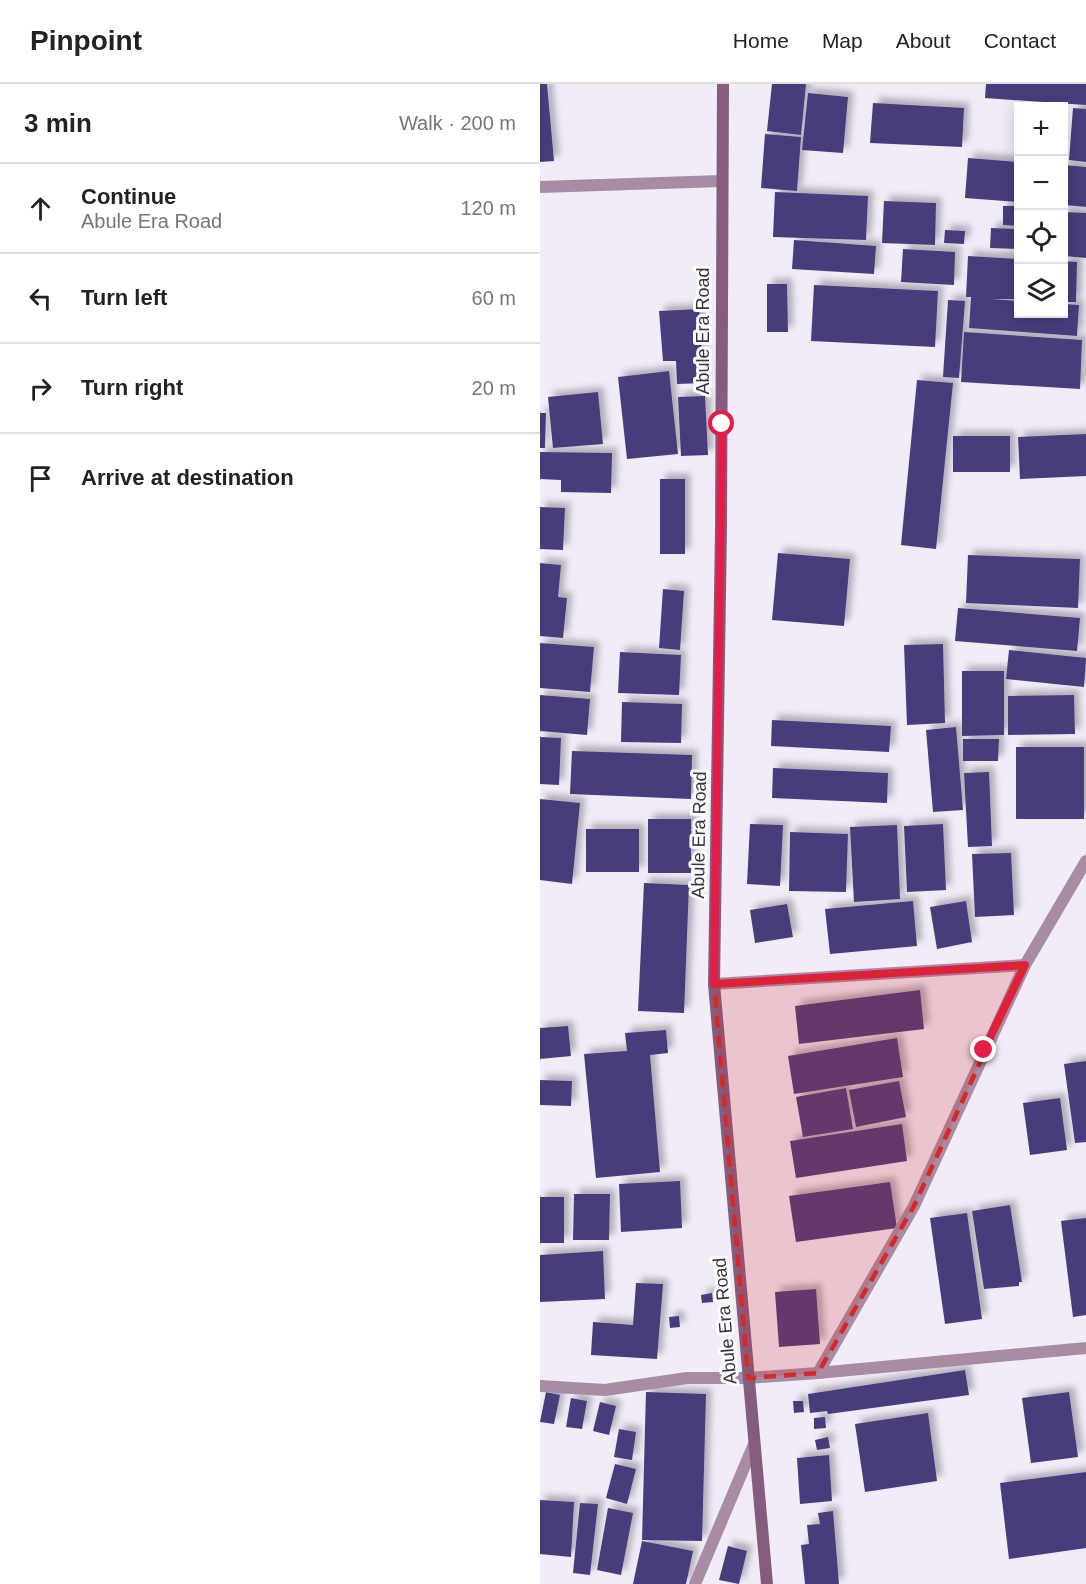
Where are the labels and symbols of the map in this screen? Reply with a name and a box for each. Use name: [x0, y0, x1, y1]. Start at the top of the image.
street label: Abule Era Road: [693, 267, 713, 395]
route start: [708, 410, 734, 436]
street label: Abule Era Road: [688, 771, 710, 899]
route end: [970, 1036, 996, 1062]
street label: Abule Era Road: [709, 1257, 741, 1385]

